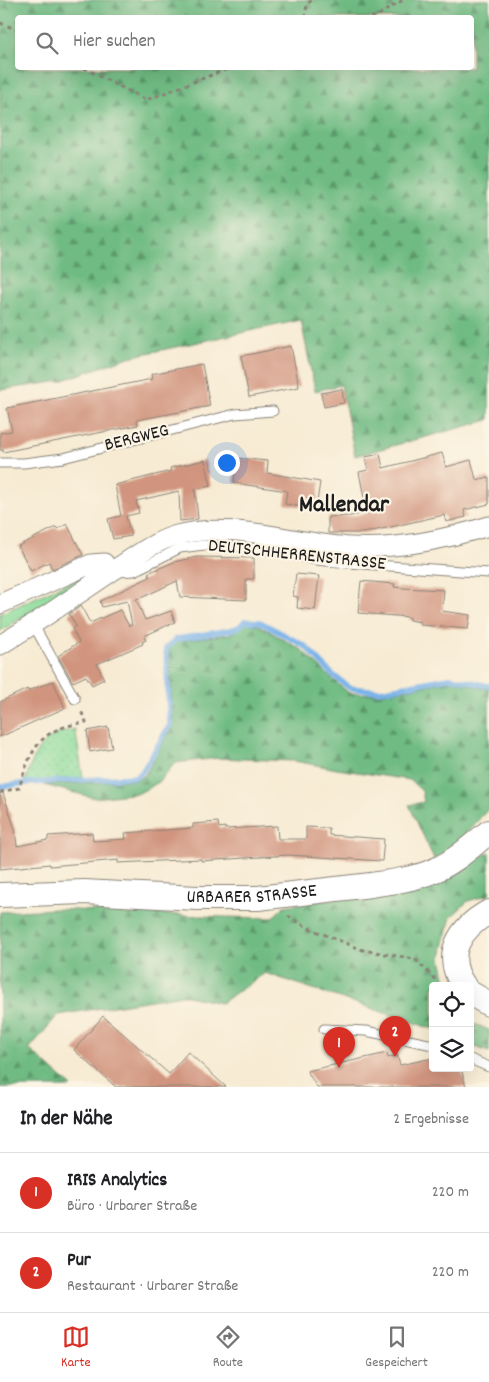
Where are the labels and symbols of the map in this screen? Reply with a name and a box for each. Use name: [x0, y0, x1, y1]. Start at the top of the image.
street label: BERGWEG: [102, 418, 172, 460]
your location: [214, 450, 240, 476]
district label: Mallendar: [299, 489, 390, 523]
street label: DEUTSCHHERRENSTRASSE: [207, 533, 388, 579]
street label: URBARER STRASSE: [186, 878, 319, 912]
pin: 2: [379, 1016, 411, 1057]
pin: 1: [323, 1027, 355, 1068]

